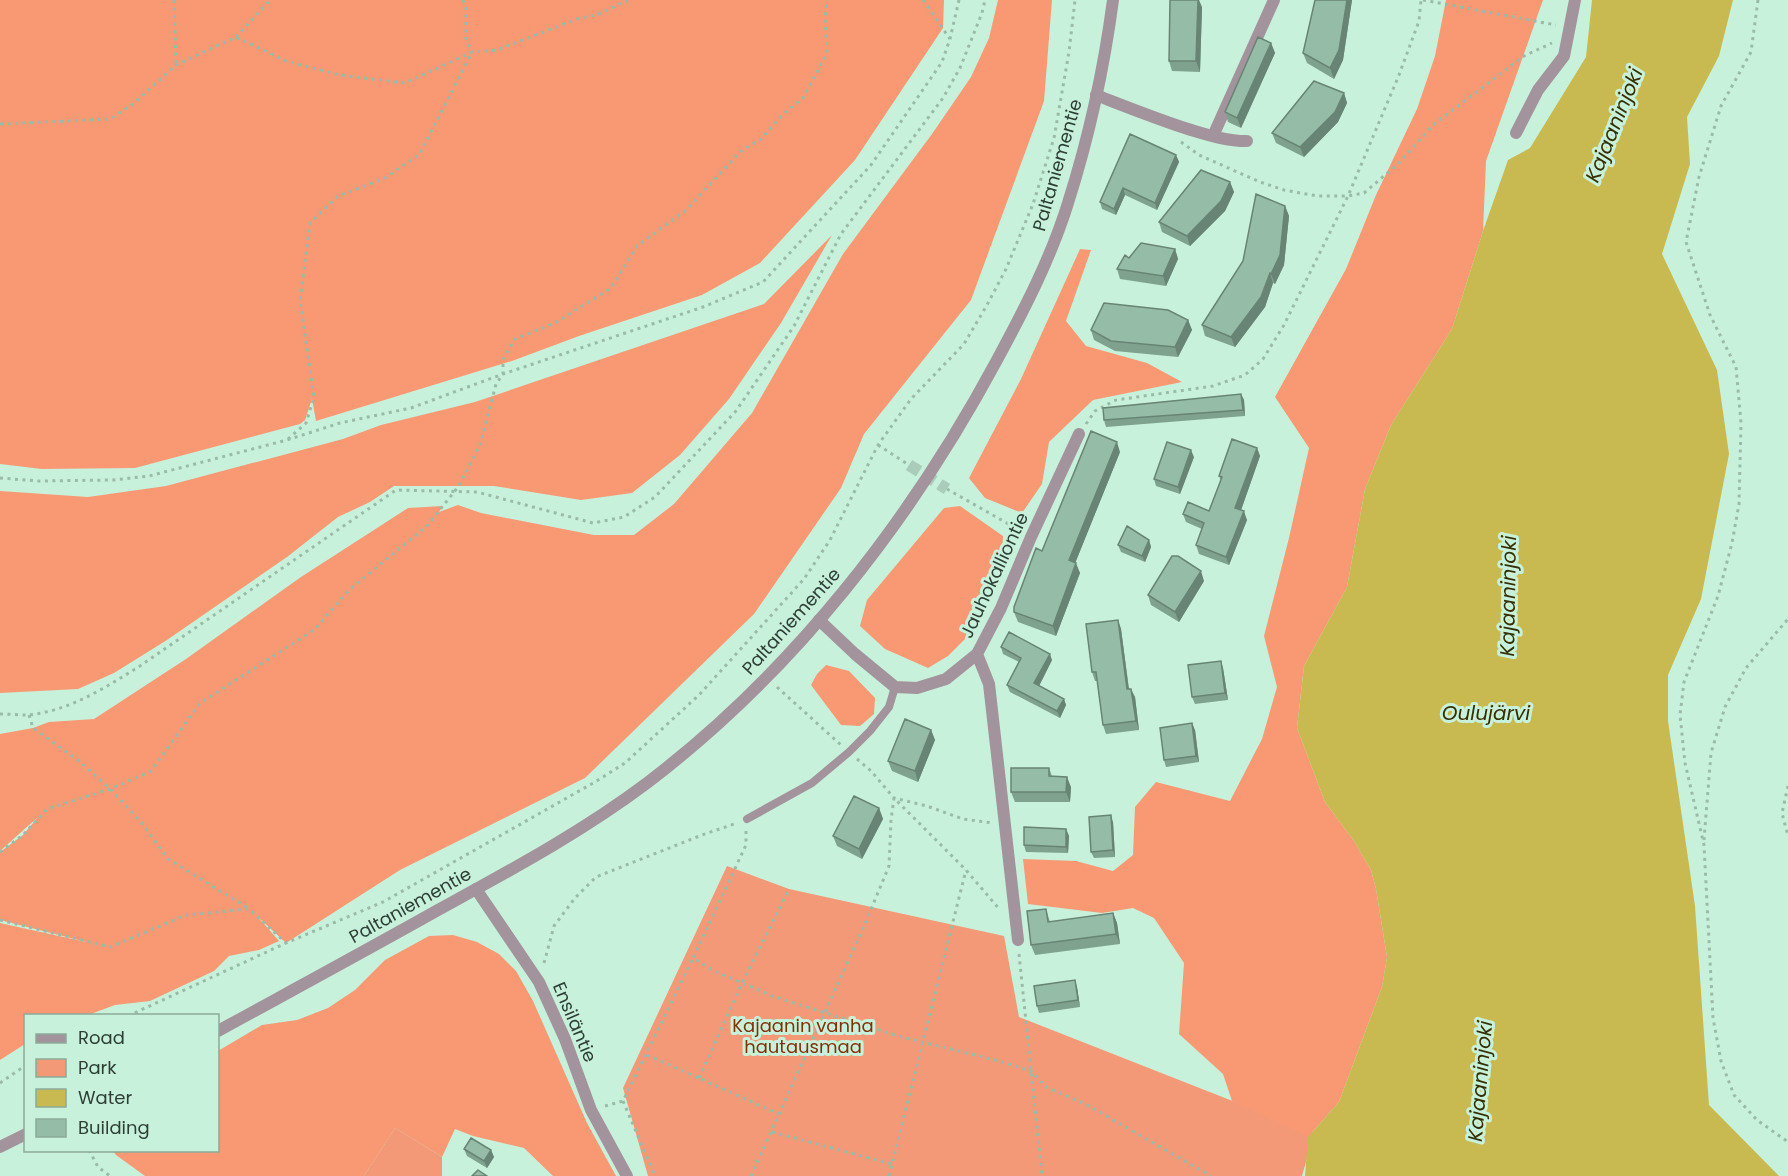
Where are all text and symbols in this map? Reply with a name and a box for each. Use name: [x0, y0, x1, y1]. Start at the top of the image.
water label: Kajaaninjoki: [1578, 63, 1650, 186]
street label: Paltaniementie: [1026, 96, 1088, 234]
street label: Jauhokalliontie: [954, 508, 1034, 642]
water label: Kajaaninjoki: [1493, 534, 1523, 657]
street label: Paltaniementie: [736, 562, 846, 680]
water label: Oulujärvi: [1442, 699, 1531, 727]
street label: Paltaniementie: [344, 861, 476, 949]
street label: Ensiläntie: [547, 978, 603, 1066]
park label: Kajaanin vanha hautausmaa: [732, 1013, 874, 1059]
legend: [24, 1014, 219, 1152]
water label: Kajaaninjoki: [1461, 1018, 1499, 1142]
text: Road: [78, 1025, 125, 1050]
text: Park: [78, 1055, 117, 1080]
text: Water: [78, 1085, 132, 1110]
text: Building: [78, 1115, 150, 1140]

